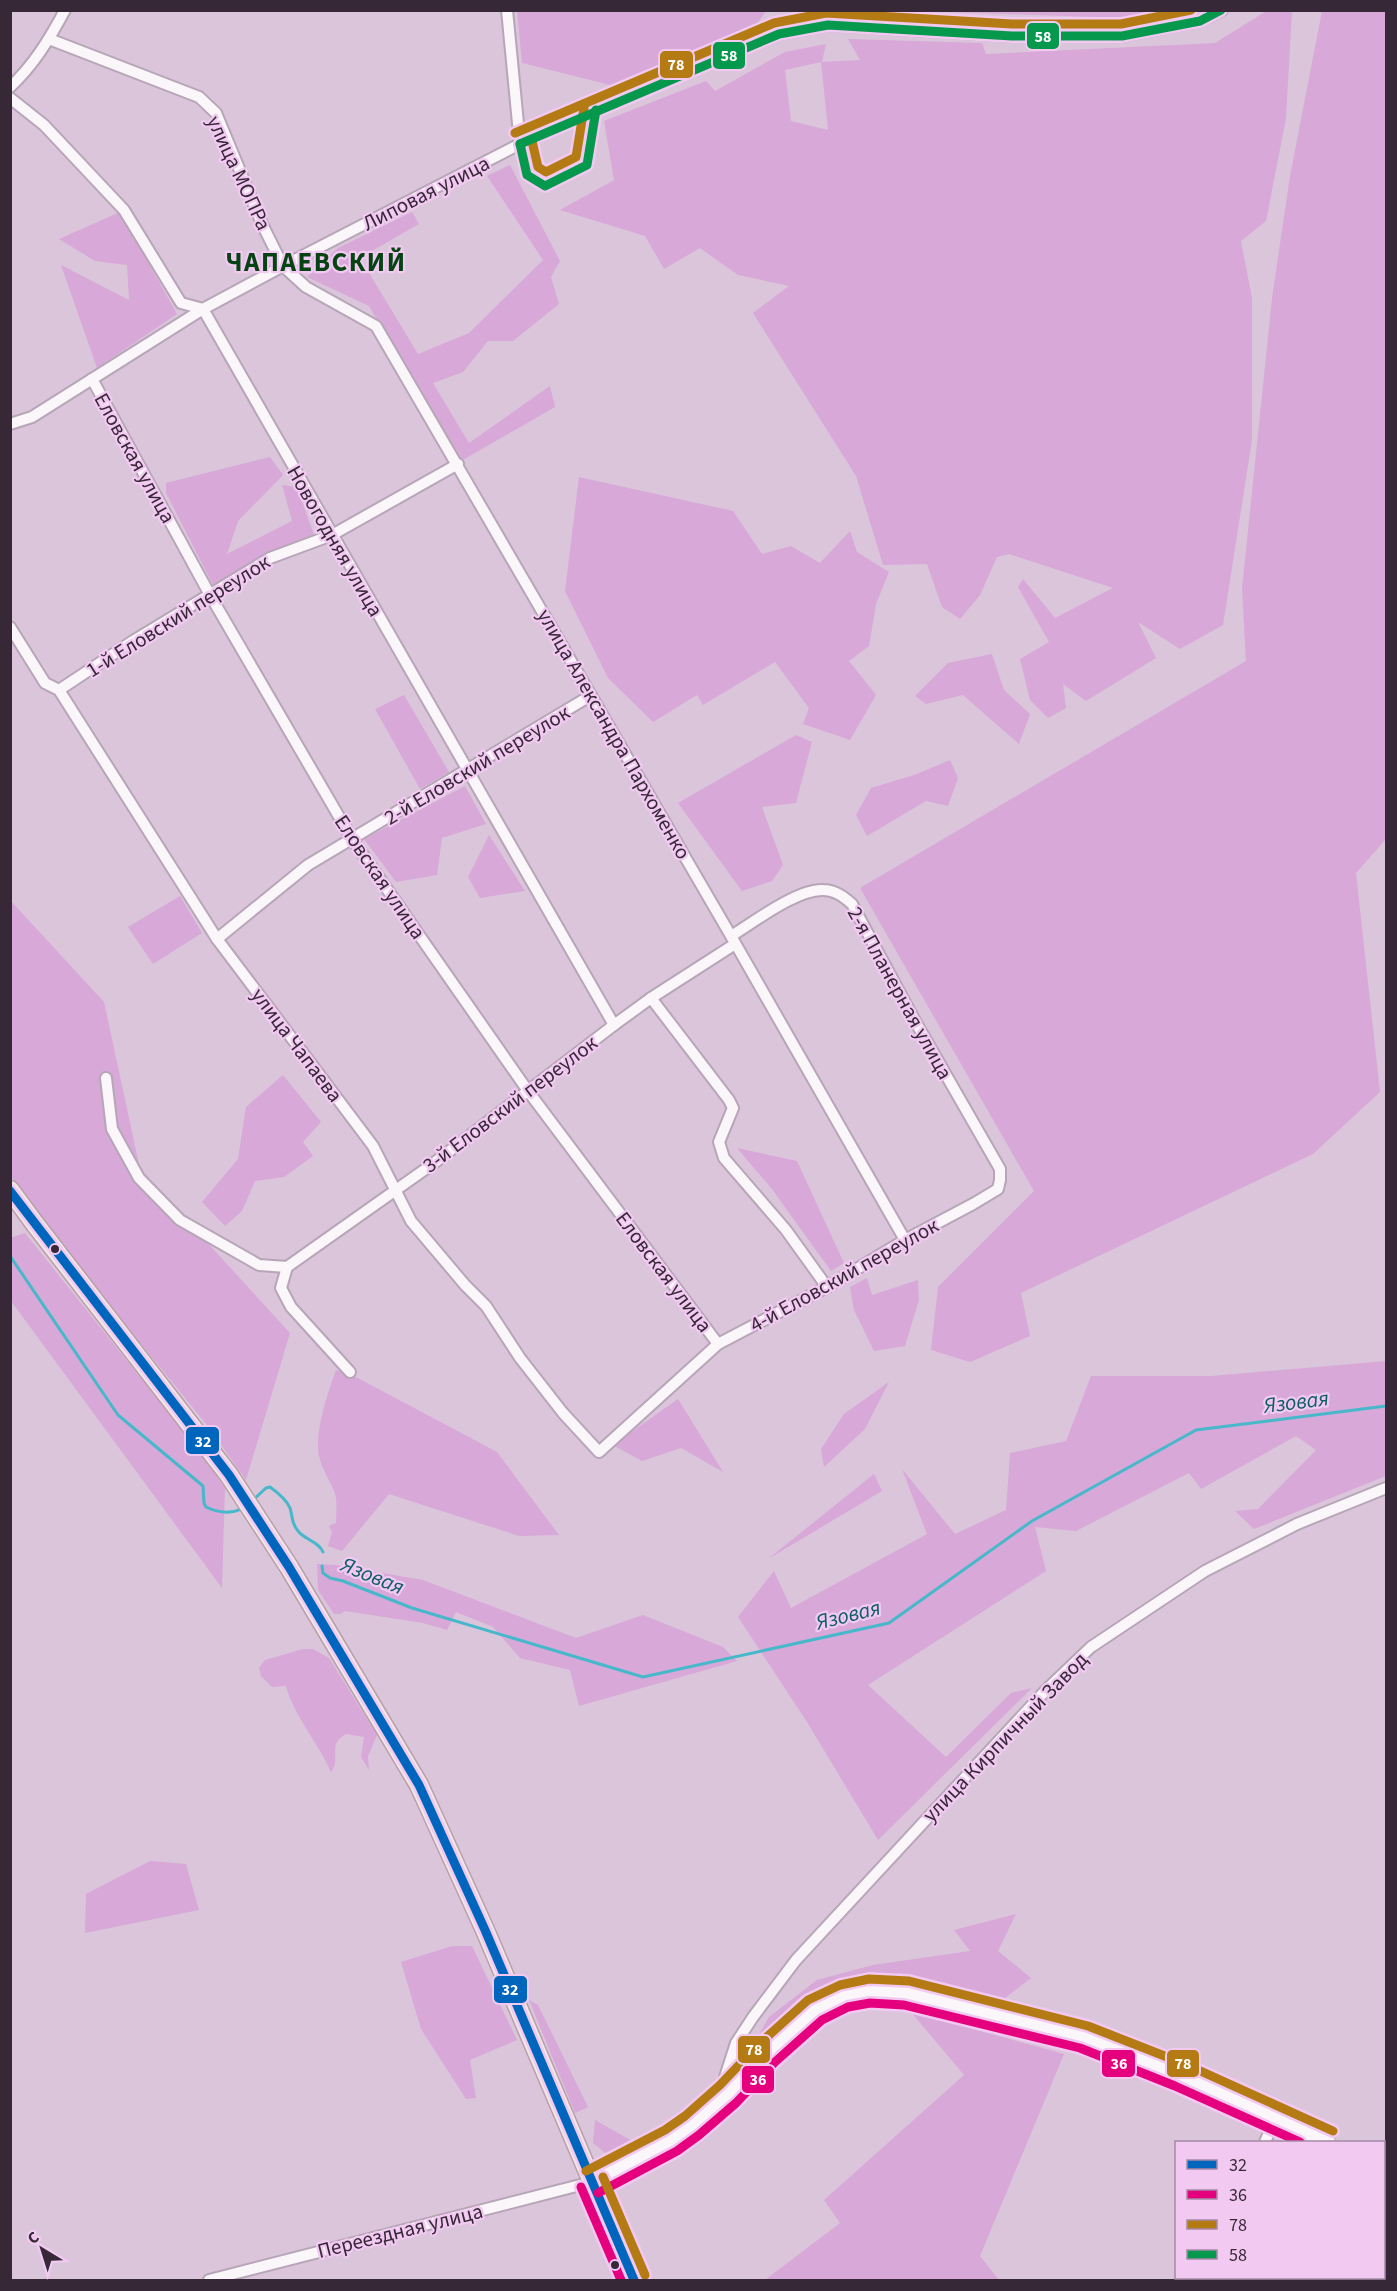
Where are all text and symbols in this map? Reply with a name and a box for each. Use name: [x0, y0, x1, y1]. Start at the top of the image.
line badge: 58: [1026, 22, 1060, 50]
text: 58: [1035, 26, 1051, 48]
line badge: 58: [712, 41, 746, 70]
text: 58: [721, 45, 737, 67]
line badge: 78: [659, 50, 694, 79]
text: 78: [668, 54, 684, 76]
street label: улица МОПРа: [199, 111, 279, 235]
street label: Липовая улица: [357, 148, 495, 238]
district label: ЧАПАЕВСКИЙ: [226, 243, 406, 282]
street label: Еловская улица: [87, 387, 183, 529]
street label: Новогодняя улица: [279, 460, 391, 622]
street label: 1-й Еловский переулок: [80, 547, 276, 685]
street label: улица Александра Пархоменко: [530, 603, 698, 865]
street label: 2-й Еловский переулок: [378, 697, 576, 832]
street label: Еловская улица: [327, 809, 433, 945]
street label: 2-я Планерная улица: [840, 901, 960, 1085]
street label: улица Чапаева: [244, 982, 350, 1108]
street label: 3-й Еловский переулок: [416, 1028, 604, 1180]
street label: Еловская улица: [608, 1205, 720, 1339]
street label: 4-й Еловский переулок: [744, 1210, 945, 1340]
unlabelled marker: [49, 1243, 61, 1255]
water label: Язовая: [1261, 1382, 1331, 1422]
line badge: 32: [185, 1426, 220, 1455]
text: 32: [195, 1431, 211, 1453]
water label: Язовая: [335, 1548, 409, 1603]
water label: Язовая: [812, 1592, 884, 1639]
street label: улица Кирпичный Завод: [916, 1645, 1094, 1829]
line badge: 32: [493, 1975, 528, 2004]
text: 32: [502, 1979, 518, 2001]
line badge: 78: [737, 2035, 771, 2064]
text: 78: [746, 2039, 762, 2061]
line badge: 36: [1101, 2049, 1136, 2078]
line badge: 78: [1166, 2049, 1200, 2078]
text: 36: [1111, 2053, 1127, 2075]
text: 78: [1175, 2053, 1191, 2075]
line badge: 36: [741, 2065, 775, 2094]
text: 36: [750, 2069, 766, 2091]
legend: [1175, 2141, 1385, 2279]
text: 32: [1229, 2153, 1247, 2178]
text: 36: [1229, 2183, 1247, 2208]
street label: Переездная улица: [314, 2196, 486, 2266]
text: 78: [1229, 2213, 1247, 2238]
north arrow: [12, 2219, 72, 2279]
text: С: [23, 2226, 44, 2250]
text: 58: [1229, 2243, 1247, 2268]
unlabelled marker: [609, 2259, 621, 2271]

